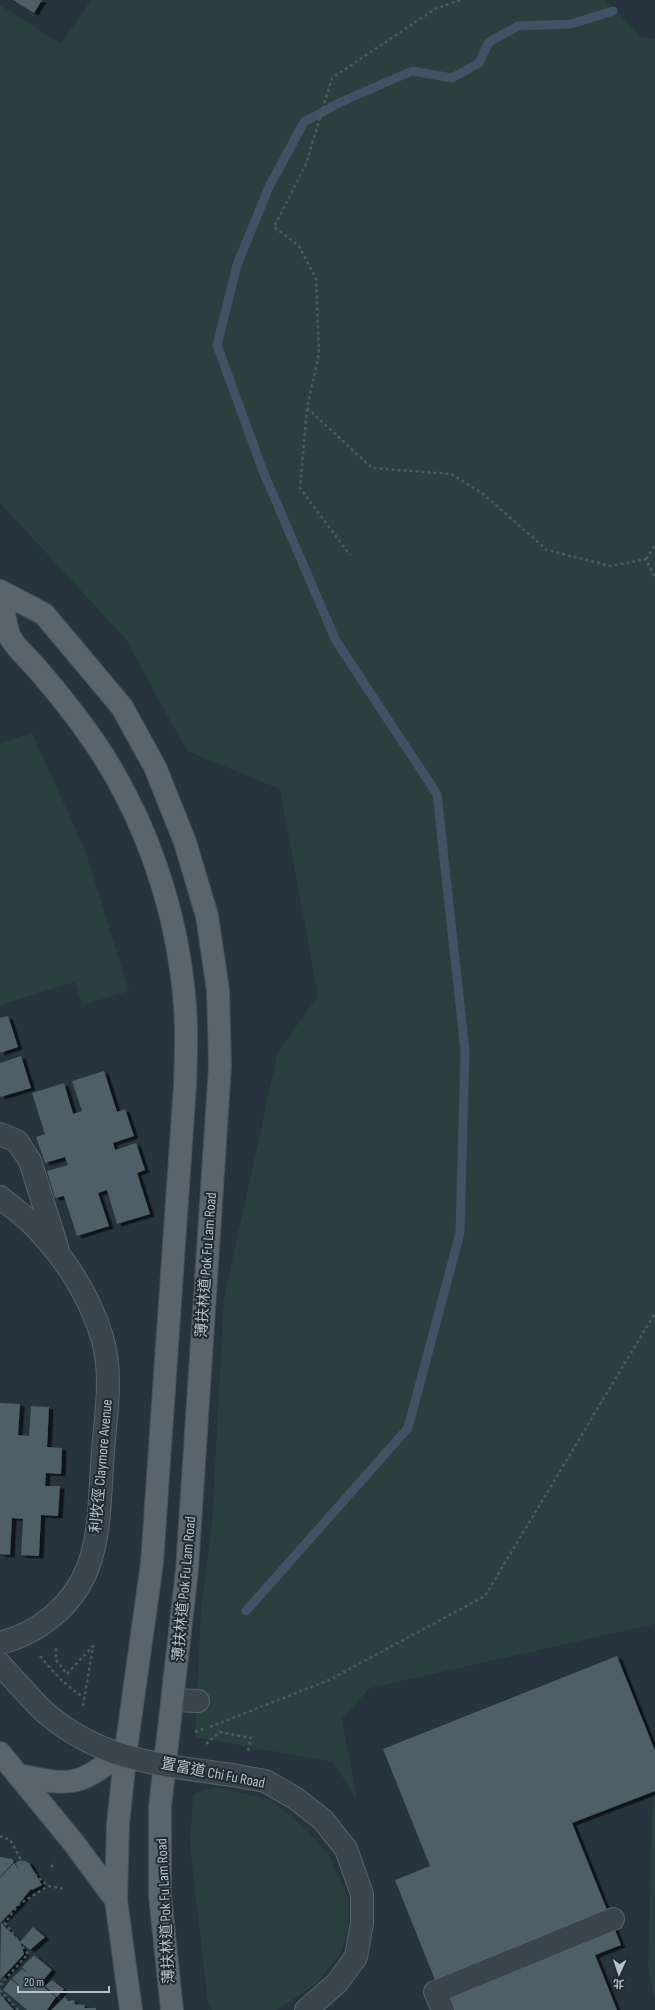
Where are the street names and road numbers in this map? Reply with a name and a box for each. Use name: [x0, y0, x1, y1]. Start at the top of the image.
street label: 薄扶林道 Pok Fu Lam Road: [192, 1192, 221, 1338]
street label: 利牧徑 Claymore Avenue: [86, 1399, 117, 1534]
street label: 薄扶林道 Pok Fu Lam Road: [169, 1516, 200, 1662]
street label: 置富道 Chi Fu Road: [159, 1754, 267, 1793]
street label: 薄扶林道 Pok Fu Lam Road: [152, 1838, 179, 1984]

